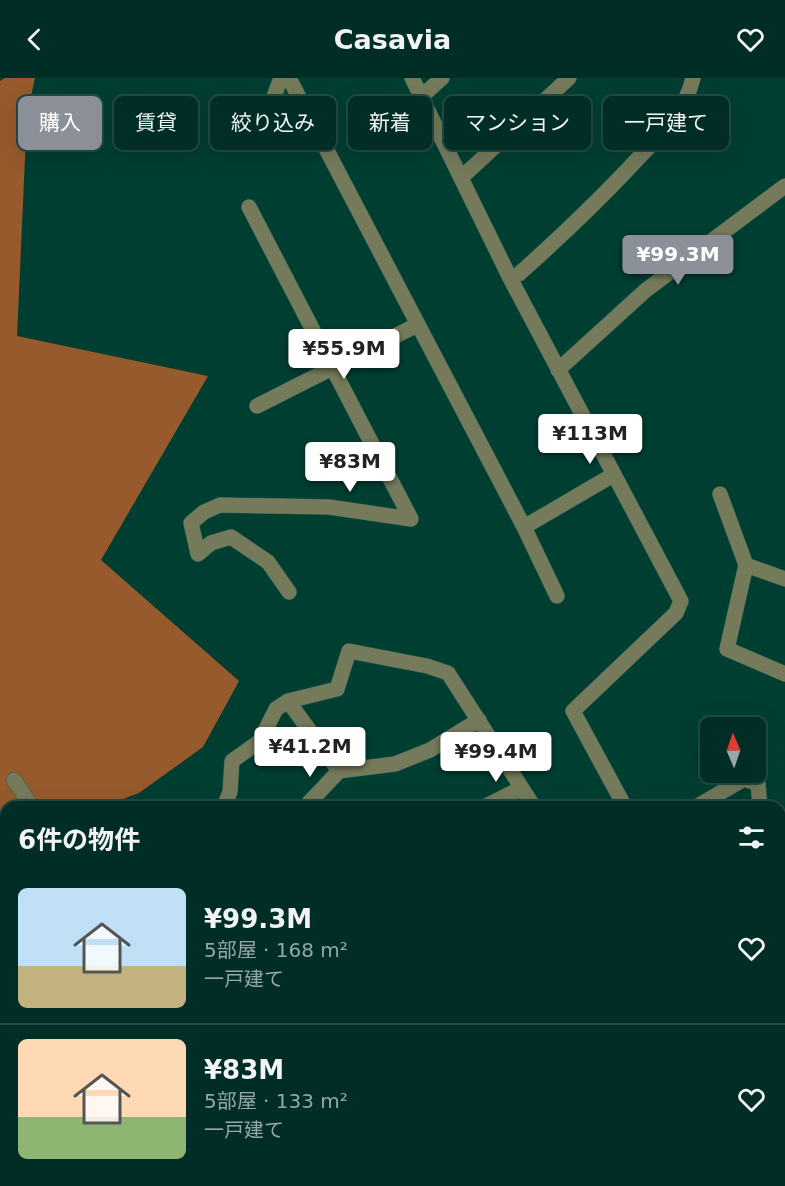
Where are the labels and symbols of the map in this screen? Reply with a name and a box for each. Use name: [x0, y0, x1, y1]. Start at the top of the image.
pin: ¥99.3M: [629, 235, 727, 286]
pin: ¥55.9M: [295, 329, 393, 380]
pin: ¥113M: [548, 414, 632, 465]
pin: ¥83M: [314, 442, 386, 493]
north arrow: [700, 717, 766, 783]
pin: ¥41.2M: [261, 727, 359, 778]
pin: ¥99.4M: [447, 732, 545, 783]

